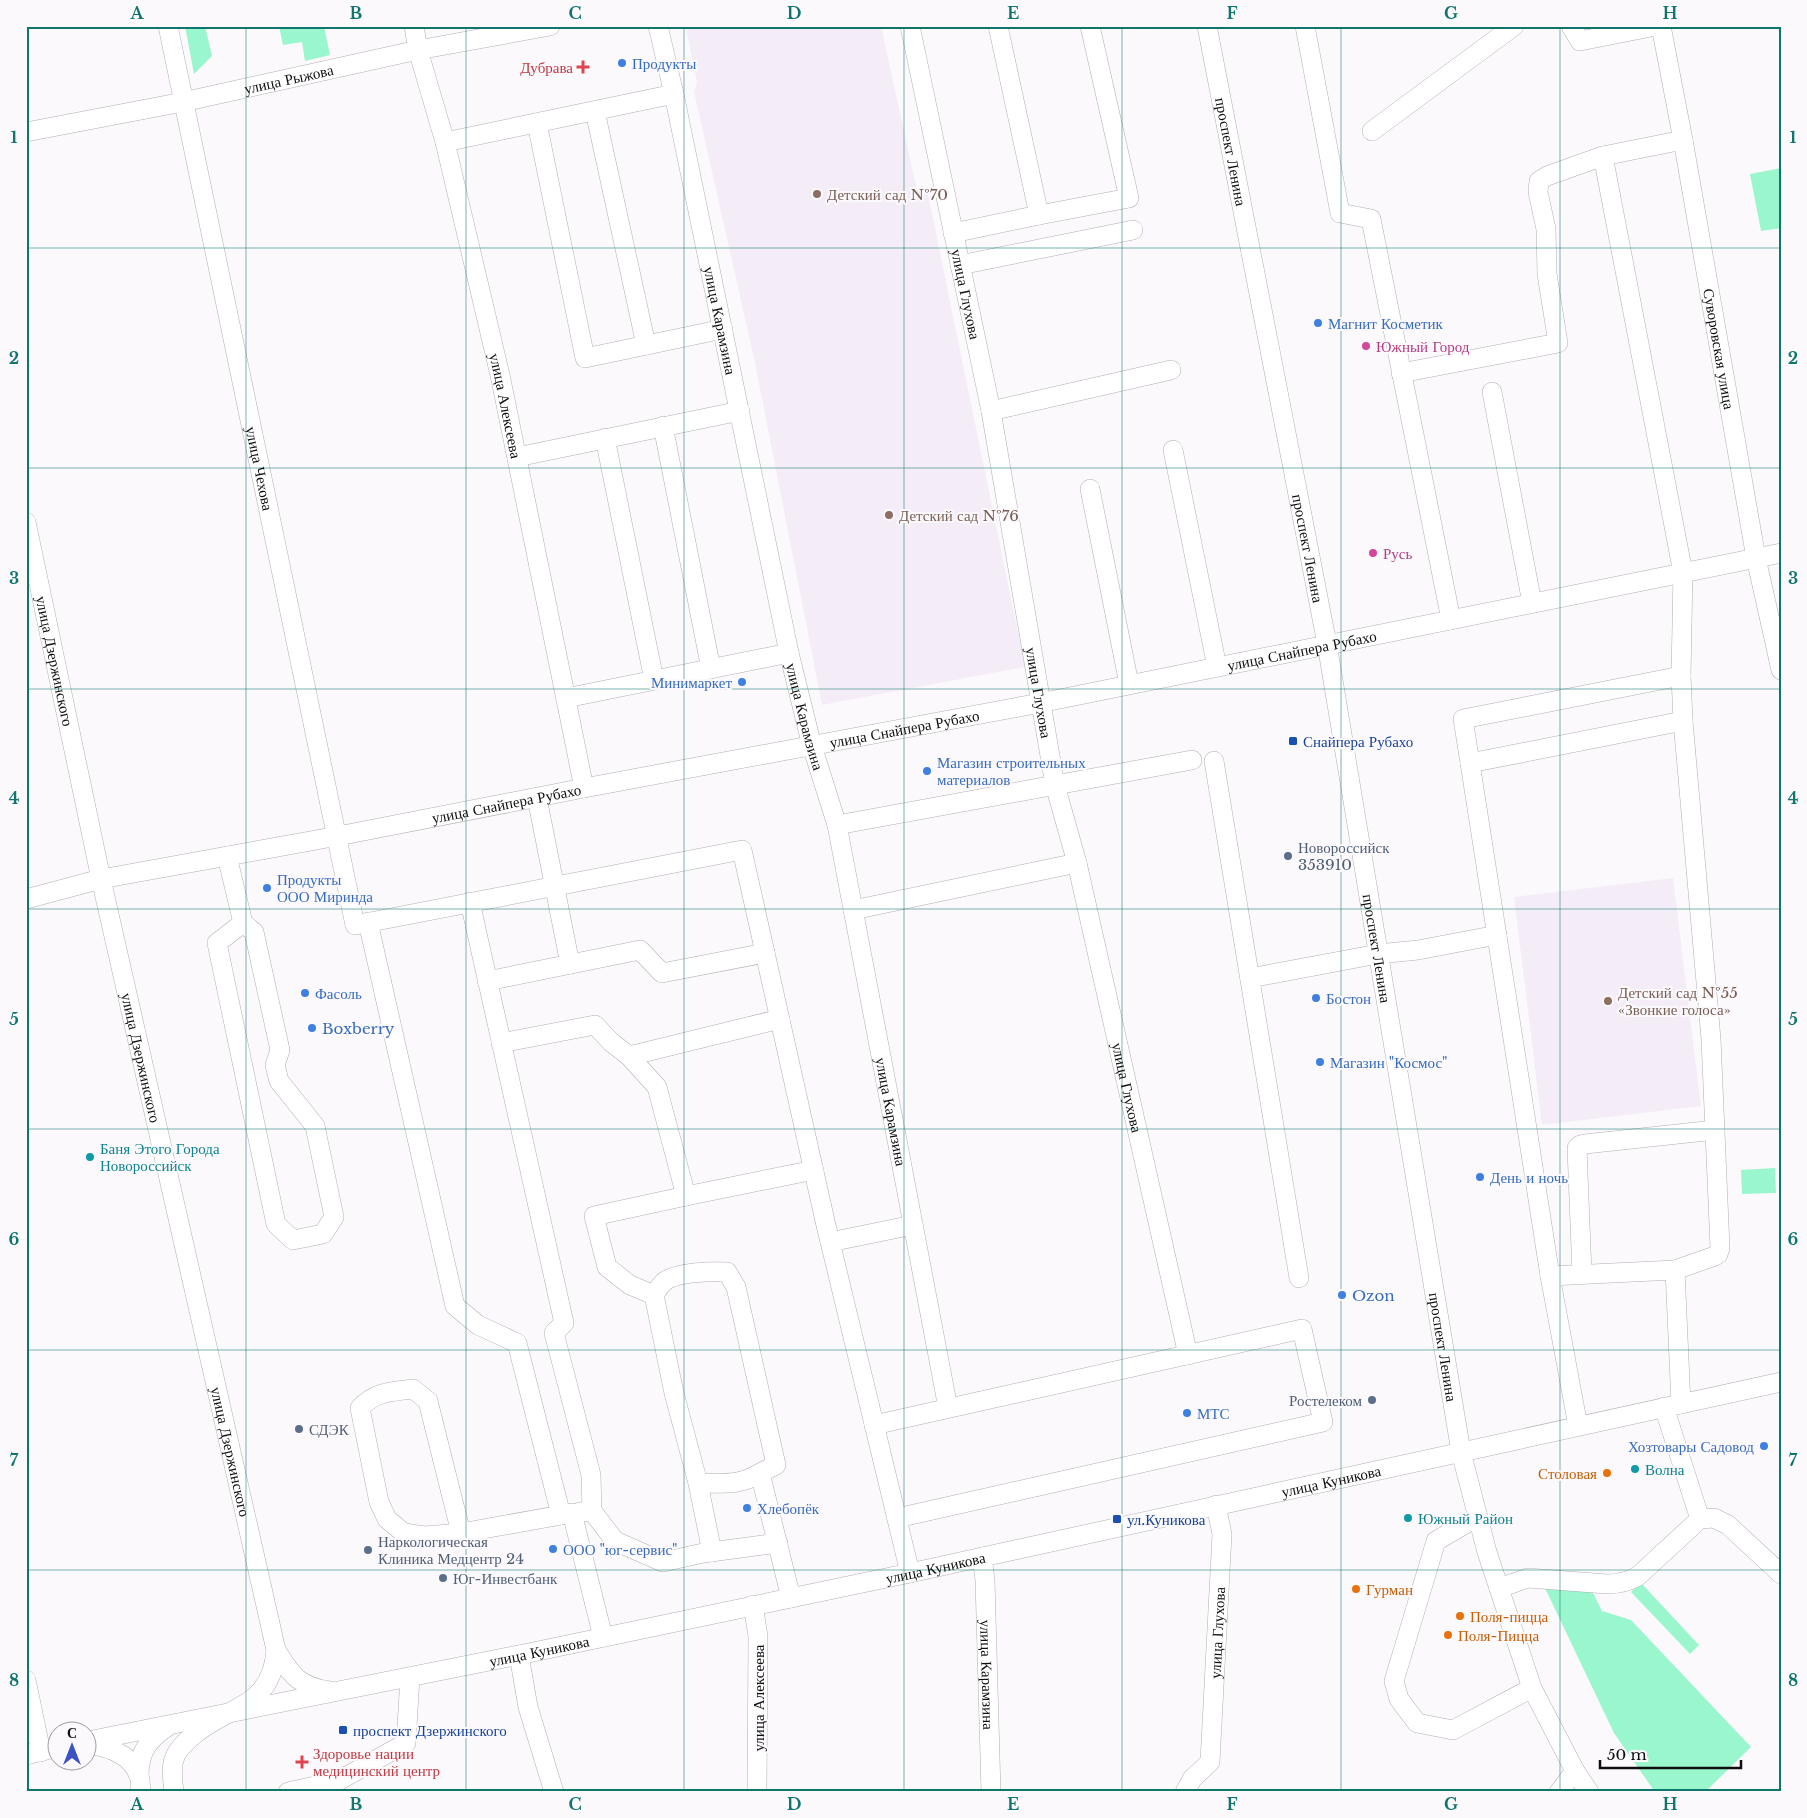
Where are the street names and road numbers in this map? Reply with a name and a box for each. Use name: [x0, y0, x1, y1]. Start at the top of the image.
street label: улица Рыжова: [242, 59, 335, 98]
street label: проспект Ленина: [1212, 96, 1251, 208]
street label: улица Глухова: [948, 247, 985, 341]
street label: улица Карамзина: [700, 265, 741, 377]
street label: Суворовская улица: [1700, 287, 1739, 411]
street label: улица Алексеева: [486, 351, 526, 460]
street label: улица Чехова: [242, 425, 278, 513]
street label: проспект Ленина: [1289, 492, 1328, 605]
street label: улица Дзержинского: [32, 594, 78, 728]
street label: улица Снайпера Рубахо: [1225, 626, 1378, 674]
street label: улица Глухова: [1022, 646, 1056, 740]
street label: улица Карамзина: [782, 661, 829, 773]
street label: улица Снайпера Рубахо: [828, 705, 981, 752]
street label: улица Снайпера Рубахо: [430, 779, 583, 827]
street label: проспект Ленина: [1359, 892, 1396, 1005]
street label: улица Дзержинского: [118, 991, 165, 1124]
street label: улица Глухова: [1108, 1041, 1147, 1135]
street label: улица Карамзина: [872, 1056, 911, 1168]
street label: проспект Ленина: [1425, 1291, 1462, 1403]
street label: улица Дзержинского: [207, 1385, 255, 1518]
street label: улица Куникова: [1279, 1460, 1383, 1501]
street label: улица Куникова: [884, 1547, 987, 1587]
street label: улица Глухова: [1205, 1586, 1229, 1679]
street label: улица Карамзина: [977, 1619, 999, 1730]
street label: улица Куникова: [488, 1631, 591, 1670]
street label: улица Алексеева: [749, 1644, 768, 1751]

